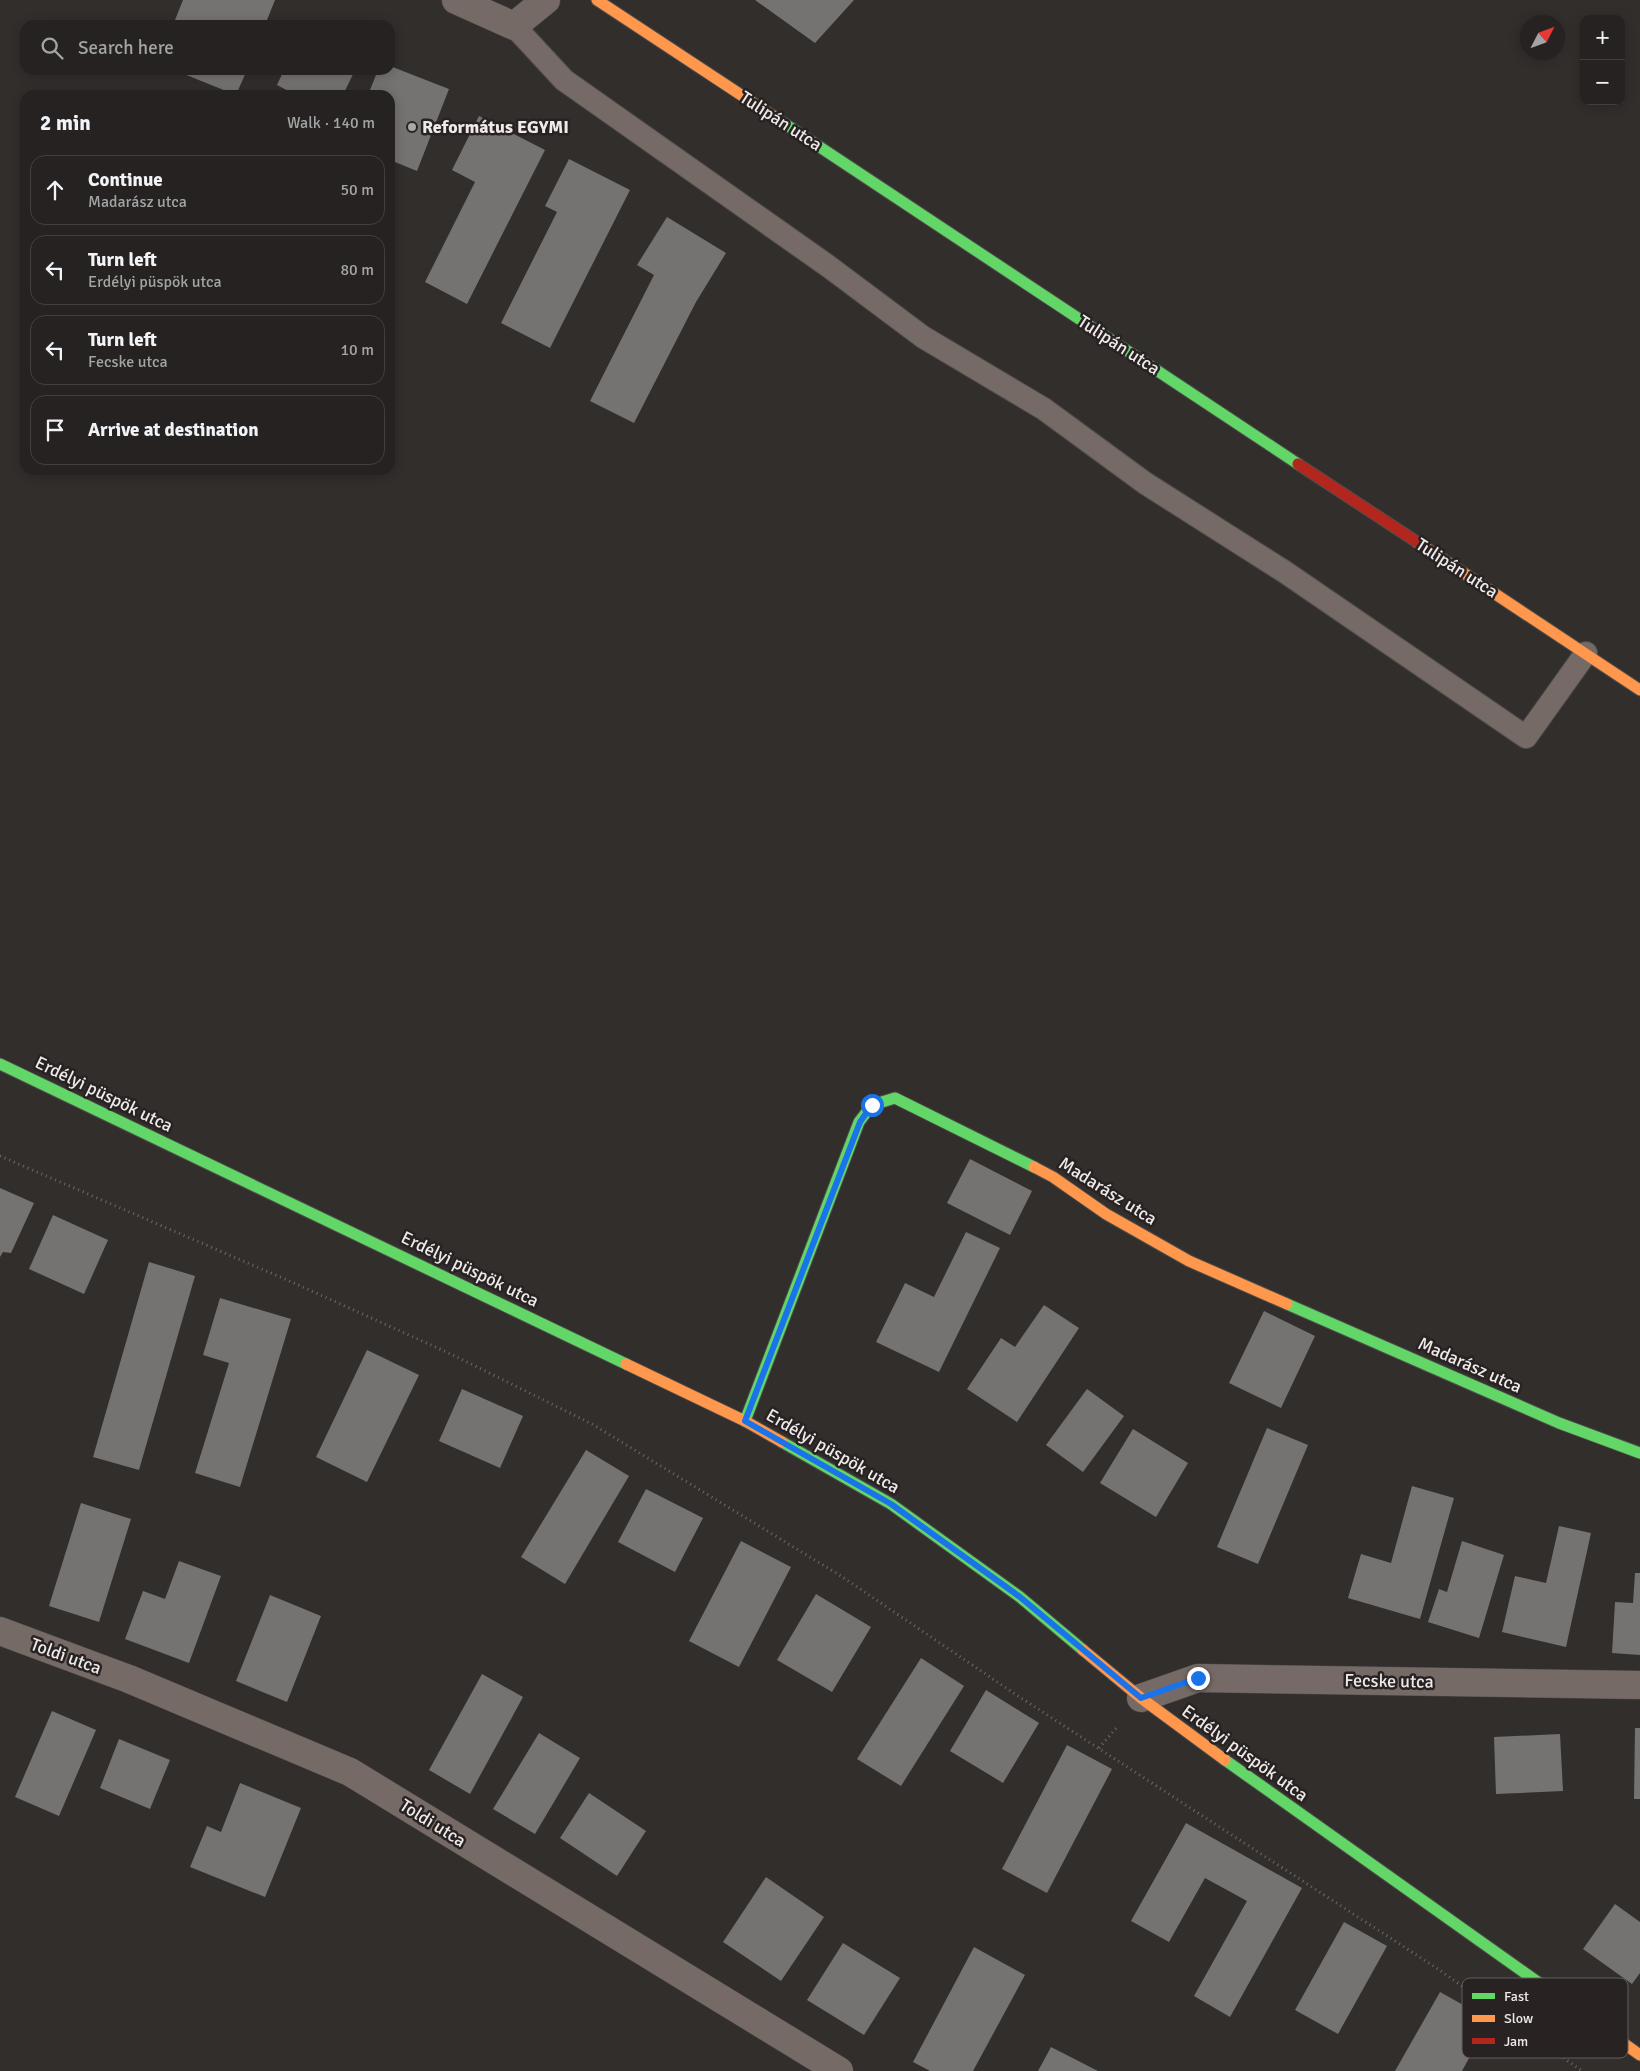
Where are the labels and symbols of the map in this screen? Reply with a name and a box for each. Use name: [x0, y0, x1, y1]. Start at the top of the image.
north arrow: [1520, 15, 1565, 60]
street label: Tulipán utca: [736, 86, 826, 156]
place label: Református EGYMI: [422, 116, 569, 138]
marker: Református EGYMI: [406, 121, 418, 133]
street label: Tulipán utca: [1074, 310, 1164, 380]
street label: Tulipán utca: [1412, 533, 1502, 603]
street label: Erdélyi püspök utca: [32, 1051, 176, 1137]
route start: [861, 1094, 884, 1117]
street label: Madarász utca: [1055, 1152, 1161, 1230]
street label: Erdélyi püspök utca: [398, 1226, 542, 1312]
street label: Madarász utca: [1415, 1332, 1525, 1398]
street label: Erdélyi püspök utca: [762, 1404, 904, 1498]
street label: Toldi utca: [28, 1633, 104, 1679]
route end: [1187, 1667, 1210, 1690]
street label: Fecske utca: [1344, 1669, 1434, 1693]
street label: Erdélyi püspök utca: [1178, 1700, 1312, 1806]
street label: Toldi utca: [396, 1794, 470, 1852]
legend: [1462, 1978, 1628, 2058]
text: Fast: [1504, 1988, 1529, 2005]
text: Slow: [1504, 2010, 1533, 2027]
text: Jam: [1504, 2033, 1528, 2050]

